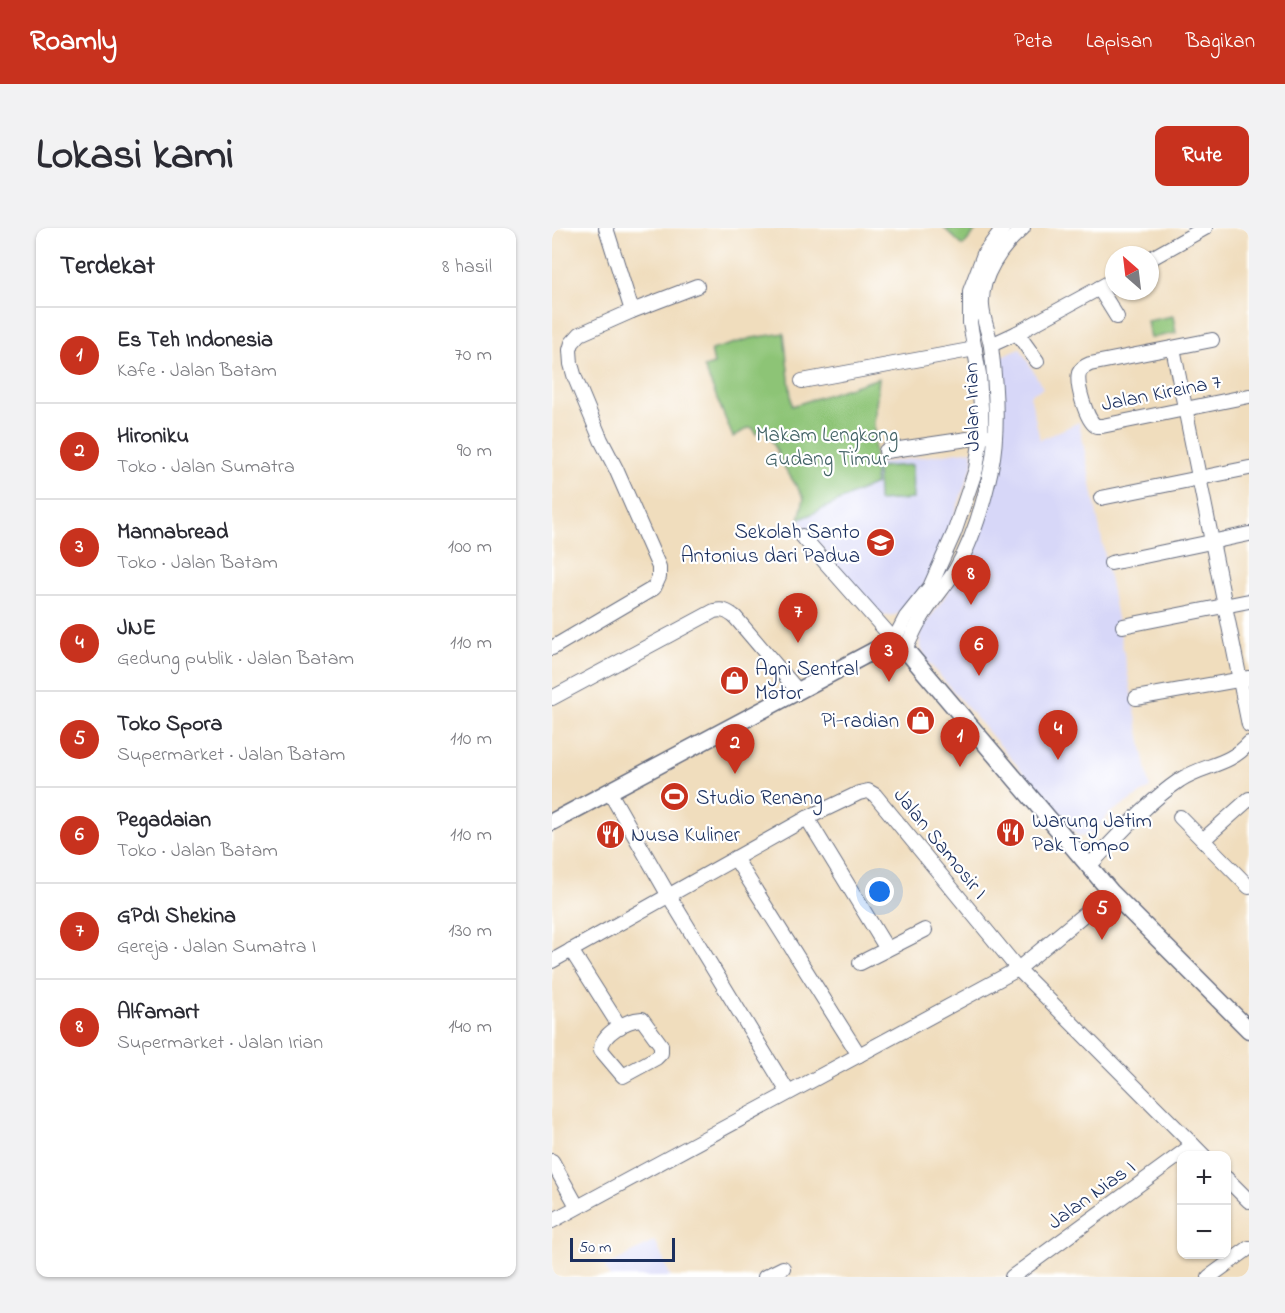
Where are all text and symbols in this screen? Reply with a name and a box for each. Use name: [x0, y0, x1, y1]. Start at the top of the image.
text: Roamly: [30, 22, 117, 63]
text: Peta: [1014, 27, 1053, 57]
text: Lapisan: [1086, 27, 1152, 57]
text: Bagikan: [1185, 27, 1255, 57]
text: Lokasi kami: [36, 126, 234, 187]
button: Rute: [1155, 126, 1249, 186]
north arrow: [1105, 246, 1159, 300]
text: Terdekat: [60, 248, 155, 286]
text: 8 hasil: [442, 253, 492, 282]
text: Es Teh Indonesia: [117, 325, 273, 357]
text: 1: [76, 341, 83, 370]
text: 70 m: [455, 341, 492, 370]
text: Kafe · Jalan Batam: [117, 357, 277, 386]
street label: Jalan Irian: [957, 362, 989, 452]
street label: Jalan Kireina 7: [1099, 368, 1224, 420]
text: Hironiku: [117, 421, 189, 453]
park label: Makam Lengkong Gudang Timur: [756, 421, 898, 477]
text: 2: [75, 437, 84, 466]
text: 90 m: [457, 437, 492, 466]
text: Toko · Jalan Sumatra: [117, 453, 295, 482]
text: Mannabread: [117, 517, 228, 549]
place label: Sekolah Santo Antonius dari Padua: [681, 518, 860, 572]
school or university icon: Sekolah Santo Antonius dari Padua: [865, 527, 897, 559]
text: 3: [75, 533, 84, 562]
text: 100 m: [448, 533, 492, 562]
text: Toko · Jalan Batam: [117, 549, 278, 578]
pin: 8: [952, 556, 990, 605]
pin: 7: [778, 594, 818, 643]
text: JNE: [117, 613, 156, 645]
pin: 6: [960, 626, 998, 676]
text: 4: [75, 629, 84, 658]
text: 110 m: [450, 629, 492, 658]
pin: 3: [870, 632, 908, 682]
text: Gedung publik · Jalan Batam: [117, 645, 354, 674]
place label: Agni Sentral Motor: [755, 655, 858, 709]
shop icon: Agni Sentral Motor: [718, 664, 750, 696]
shop icon: Pi-radian: [904, 704, 936, 736]
place label: Pi-radian: [821, 707, 899, 737]
text: Toko Spora: [117, 709, 222, 741]
pin: 4: [1038, 710, 1078, 760]
pin: 1: [940, 718, 980, 767]
pin: 2: [716, 724, 754, 774]
text: 5: [74, 725, 85, 754]
text: 110 m: [450, 725, 492, 754]
text: Supermarket · Jalan Batam: [117, 741, 345, 770]
sports icon: Studio Renang: [659, 781, 691, 813]
street label: Jalan Samosir I: [885, 782, 994, 906]
place label: Studio Renang: [696, 784, 823, 816]
text: Pegadaian: [117, 805, 211, 837]
place label: Warung Jatim Pak Tompo: [1032, 807, 1152, 861]
restaurant icon: Warung Jatim Pak Tompo: [995, 816, 1027, 848]
restaurant icon: Nusa Kuliner: [594, 818, 626, 850]
text: 6: [75, 821, 84, 850]
text: 110 m: [450, 821, 492, 850]
place label: Nusa Kuliner: [631, 821, 741, 851]
text: Toko · Jalan Batam: [117, 837, 278, 866]
your location: [865, 877, 894, 906]
pin: 5: [1082, 890, 1122, 940]
text: GPdI Shekina: [117, 901, 236, 933]
text: 7: [75, 917, 84, 946]
text: 130 m: [448, 917, 492, 946]
text: Gereja · Jalan Sumatra I: [117, 933, 316, 962]
text: Alfamart: [117, 997, 200, 1029]
text: 8: [76, 1013, 83, 1042]
text: 140 m: [448, 1013, 492, 1042]
text: Supermarket · Jalan Irian: [117, 1029, 323, 1058]
map controls: [1177, 1151, 1231, 1259]
button: +: [1177, 1151, 1231, 1205]
street label: Jalan Nias I: [1042, 1153, 1142, 1238]
button: −: [1177, 1205, 1231, 1259]
scale bar: [570, 1235, 675, 1262]
text: 50 m: [579, 1236, 611, 1260]

